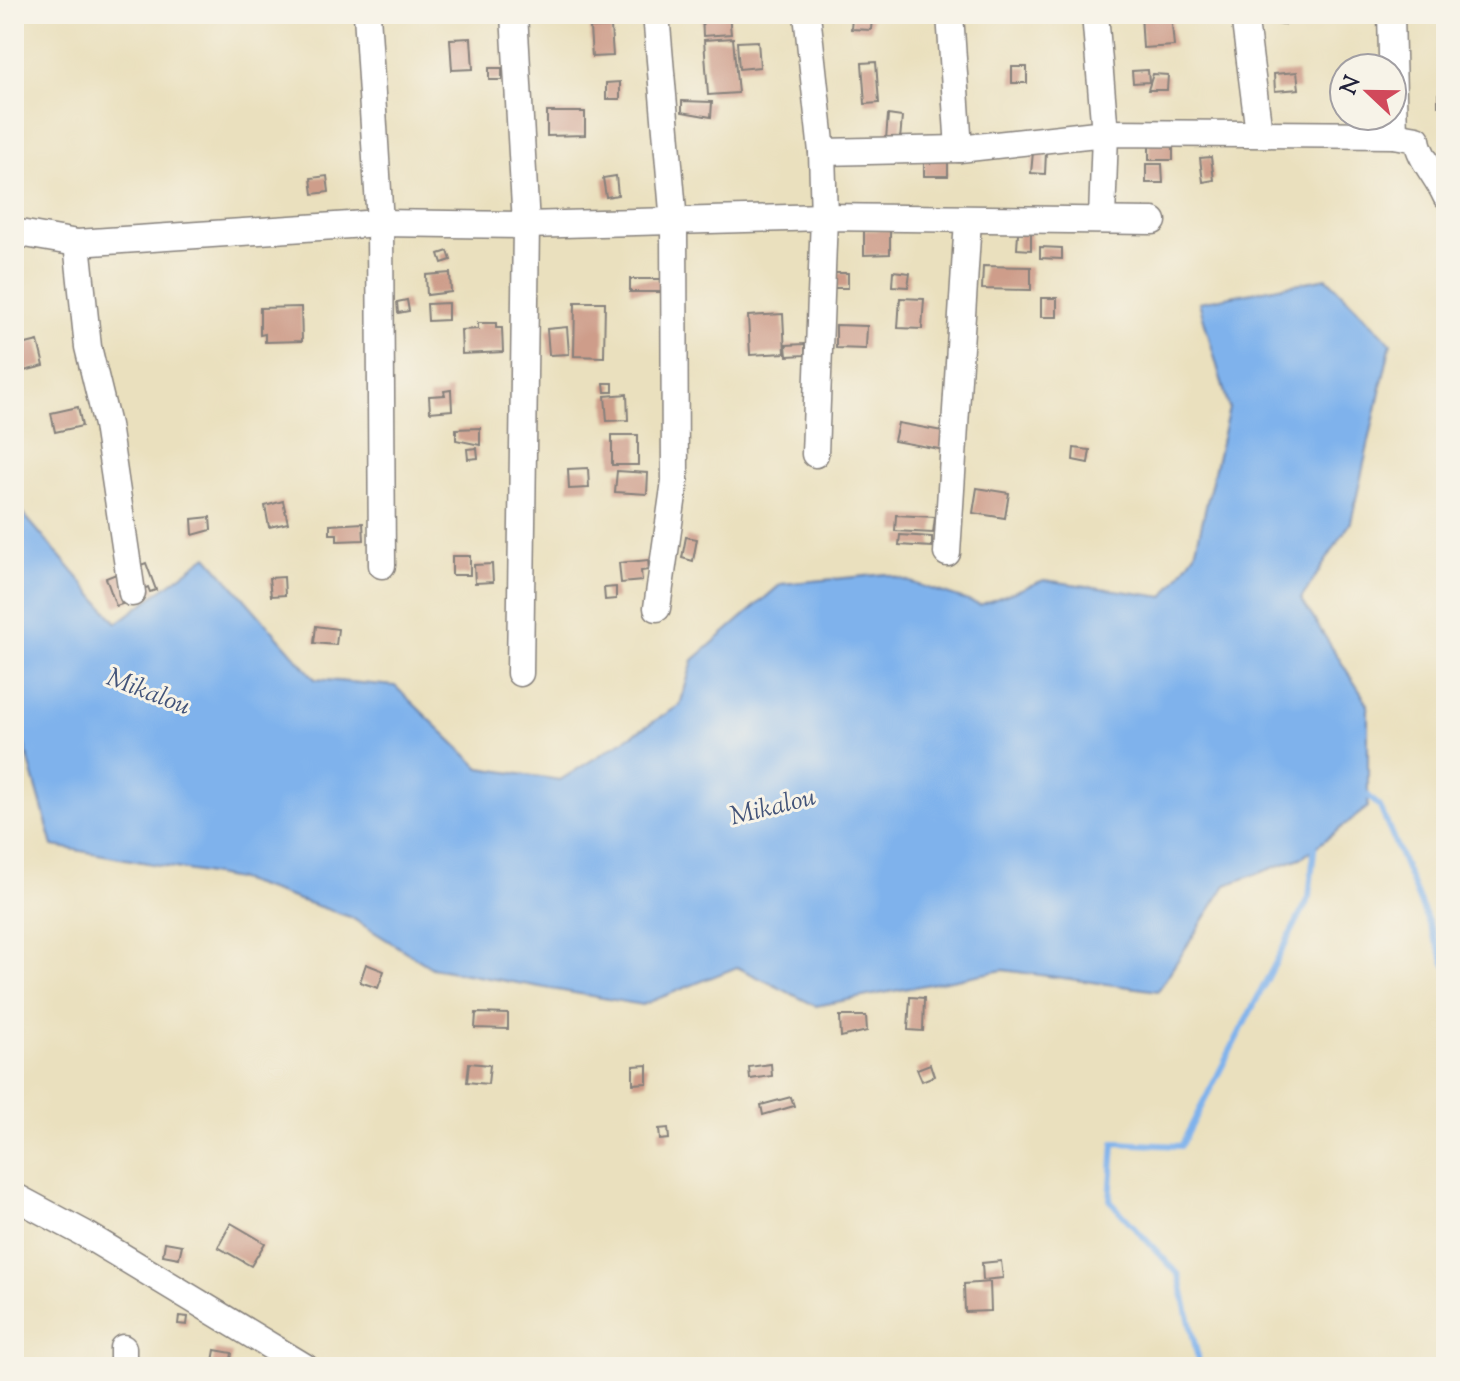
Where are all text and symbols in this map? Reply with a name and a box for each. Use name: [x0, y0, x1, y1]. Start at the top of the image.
north arrow: [1328, 52, 1408, 132]
text: N: [1334, 71, 1371, 100]
water label: Mikalou: [101, 660, 196, 726]
water label: Mikalou: [726, 779, 820, 837]

